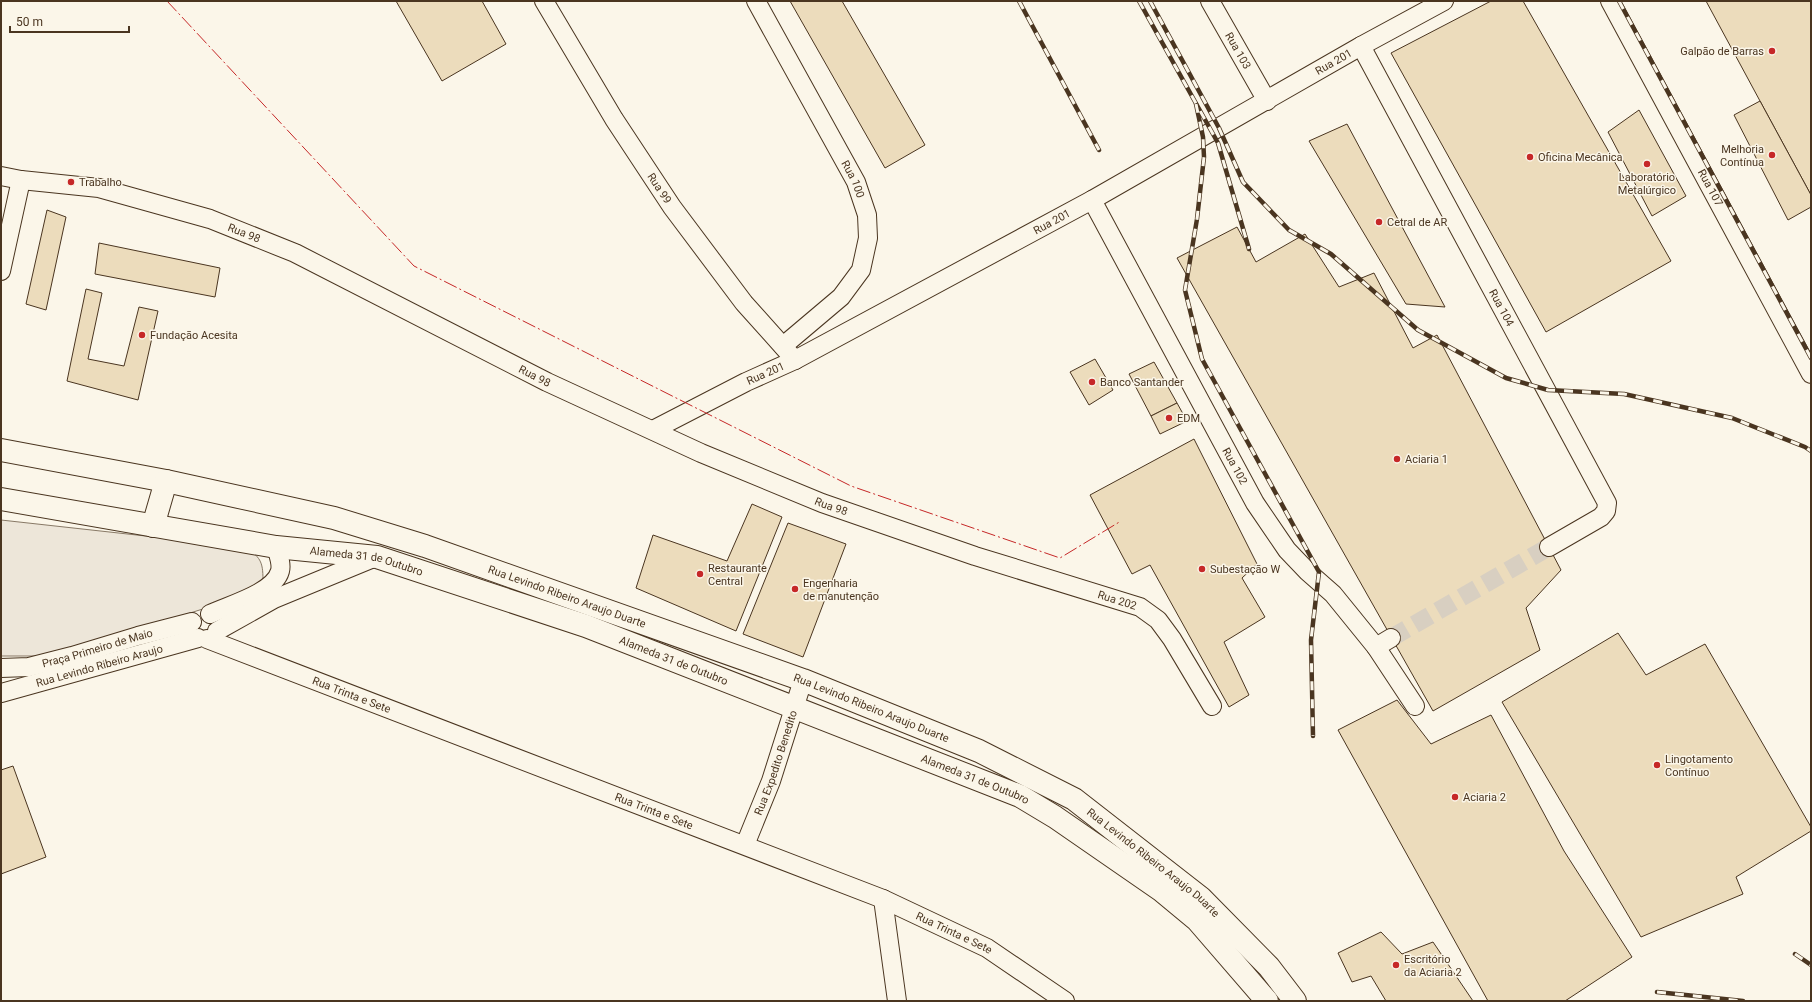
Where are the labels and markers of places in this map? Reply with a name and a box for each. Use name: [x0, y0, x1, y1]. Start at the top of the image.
place label: Galpão de Barras: [1680, 45, 1764, 58]
marker: Galpão de Barras: [1767, 46, 1777, 56]
place label: Melhoria Contínua: [1720, 143, 1764, 169]
marker: Melhoria Contínua: [1767, 150, 1777, 160]
place label: Oficina Mecânica: [1538, 151, 1623, 164]
marker: Oficina Mecânica: [1525, 152, 1535, 162]
marker: Laboratório Metalúrgico: [1642, 159, 1652, 169]
place label: Laboratório Metalúrgico: [1618, 171, 1676, 197]
place label: Trabalho: [79, 176, 122, 189]
marker: Trabalho: [66, 177, 76, 187]
place label: Cetral de AR: [1387, 216, 1447, 229]
marker: Cetral de AR: [1374, 217, 1384, 227]
place label: Fundação Acesita: [150, 329, 238, 342]
marker: Fundação Acesita: [137, 330, 147, 340]
place label: Banco Santander: [1100, 376, 1184, 389]
marker: Banco Santander: [1087, 377, 1097, 387]
place label: EDM: [1177, 412, 1200, 425]
marker: EDM: [1164, 413, 1174, 423]
place label: Aciaria 1: [1405, 453, 1448, 466]
marker: Aciaria 1: [1392, 454, 1402, 464]
place label: Restaurante Central: [708, 562, 767, 588]
place label: Subestação W: [1210, 563, 1281, 576]
marker: Subestação W: [1197, 564, 1207, 574]
marker: Restaurante Central: [695, 569, 705, 579]
place label: Engenharia de manutenção: [803, 577, 879, 603]
marker: Engenharia de manutenção: [790, 584, 800, 594]
place label: Lingotamento Contínuo: [1665, 753, 1733, 779]
marker: Lingotamento Contínuo: [1652, 760, 1662, 770]
place label: Aciaria 2: [1463, 791, 1506, 804]
marker: Aciaria 2: [1450, 792, 1460, 802]
place label: Escritório da Aciaria 2: [1404, 953, 1462, 979]
marker: Escritório da Aciaria 2: [1391, 960, 1401, 970]

